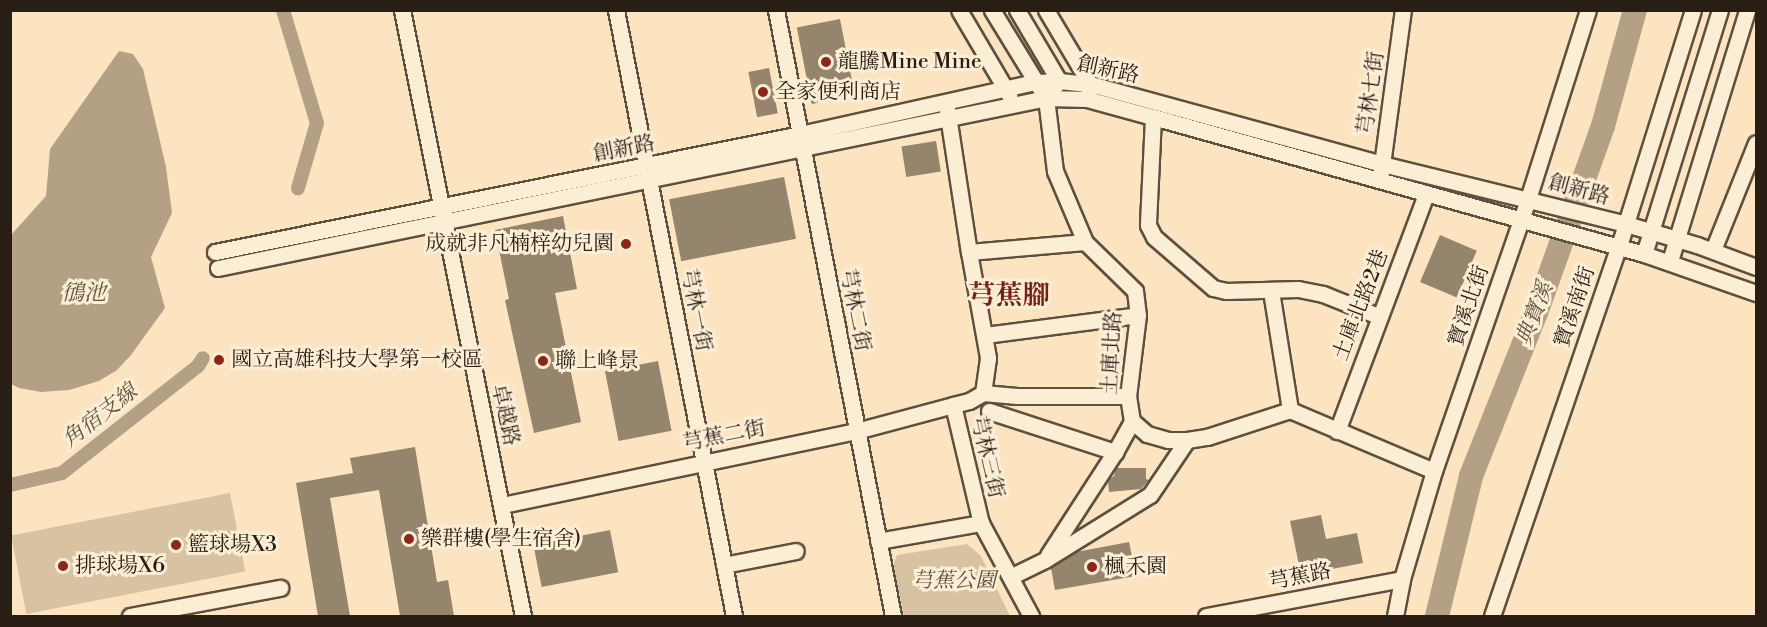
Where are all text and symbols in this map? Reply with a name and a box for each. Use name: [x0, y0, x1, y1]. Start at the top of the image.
place label: 龍騰Mine Mine: [838, 49, 982, 75]
street label: 芎林七街: [1353, 50, 1389, 136]
street label: 創新路: [1075, 51, 1141, 89]
marker: 龍騰Mine Mine: [819, 55, 833, 69]
place label: 全家便利商店: [775, 79, 901, 105]
marker: 全家便利商店: [756, 85, 770, 99]
street label: 創新路: [591, 131, 657, 167]
street label: 創新路: [1545, 170, 1613, 210]
place label: 成就非凡楠梓幼兒園: [425, 231, 614, 257]
marker: 成就非凡楠梓幼兒園: [619, 237, 633, 251]
street label: 土庫北路2巷: [1328, 246, 1394, 364]
street label: 寶溪北街: [1443, 262, 1495, 350]
street label: 寶溪南街: [1549, 263, 1601, 351]
street label: 芎林一街: [676, 266, 716, 354]
street label: 芎林二街: [835, 266, 875, 354]
water label: 典寶溪: [1511, 278, 1559, 350]
water label: 鴴池: [62, 281, 106, 307]
district label: 芎蕉腳: [969, 281, 1049, 313]
street label: 土庫北路: [1097, 310, 1127, 396]
place label: 國立高雄科技大學第一校區: [231, 347, 483, 373]
place label: 聯上峰景: [555, 348, 639, 374]
marker: 國立高雄科技大學第一校區: [212, 353, 226, 367]
marker: 聯上峰景: [536, 354, 550, 368]
water label: 角宿支線: [57, 379, 143, 453]
street label: 卓越路: [486, 382, 524, 448]
street label: 芎林三街: [965, 413, 1009, 501]
street label: 芎蕉二街: [680, 416, 768, 456]
place label: 樂群樓(學生宿舍): [421, 526, 581, 552]
place label: 籃球場X3: [188, 532, 277, 558]
marker: 樂群樓(學生宿舍): [402, 532, 416, 546]
marker: 籃球場X3: [169, 538, 183, 552]
place label: 排球場X6: [75, 553, 165, 579]
place label: 楓禾園: [1104, 554, 1167, 580]
marker: 排球場X6: [56, 559, 70, 573]
street label: 芎蕉路: [1267, 559, 1333, 595]
marker: 楓禾園: [1085, 560, 1099, 574]
park label: 芎蕉公園: [912, 568, 996, 594]

